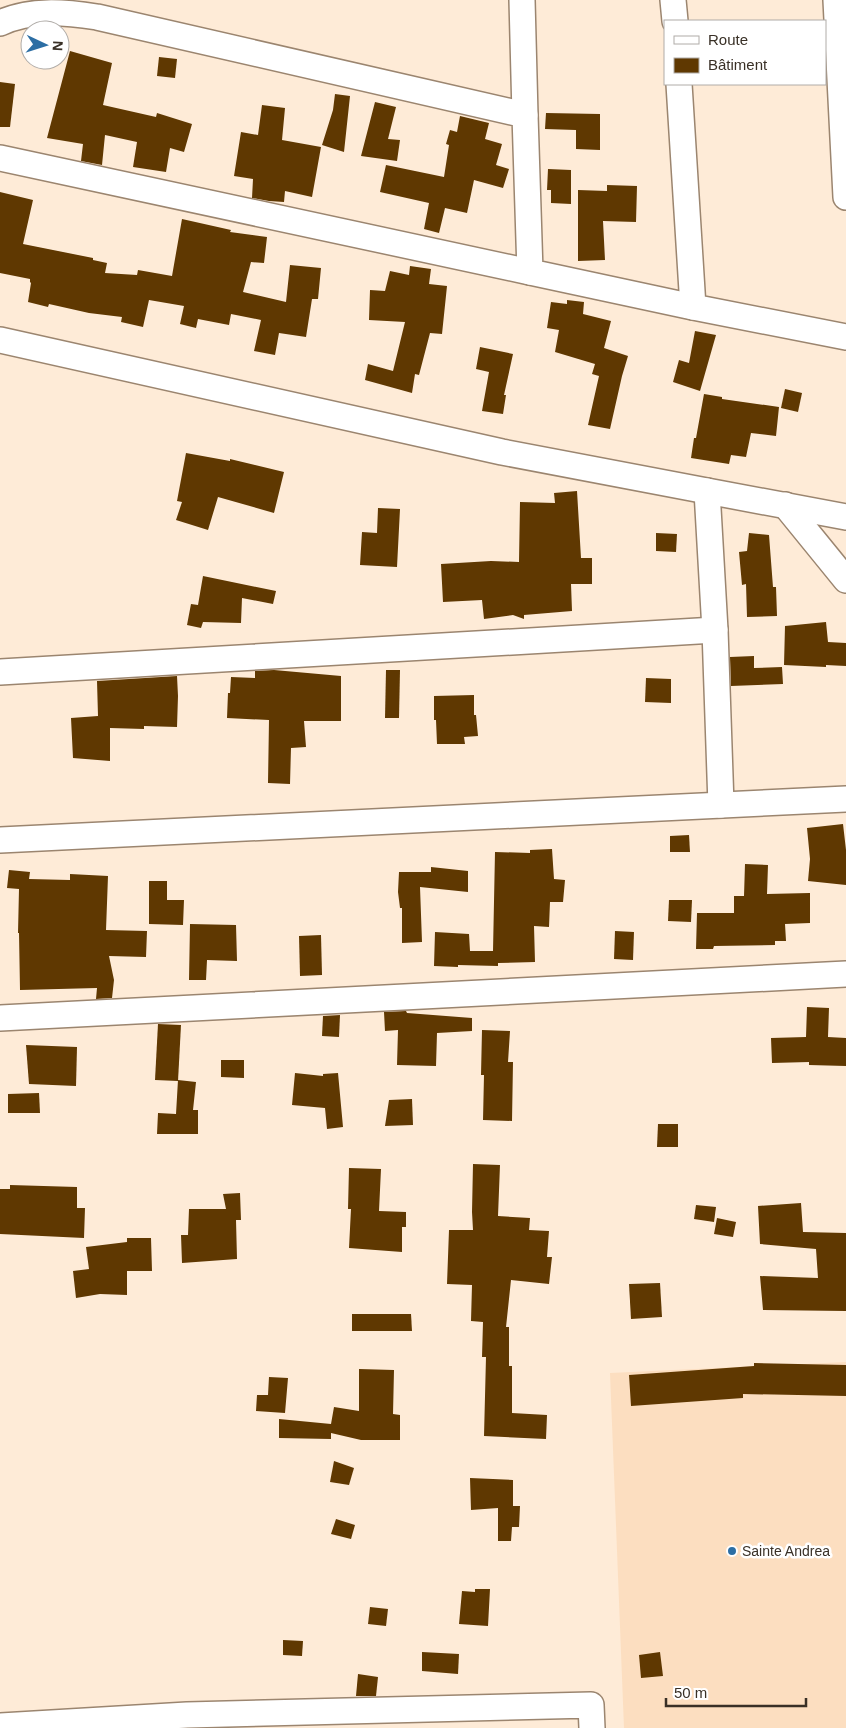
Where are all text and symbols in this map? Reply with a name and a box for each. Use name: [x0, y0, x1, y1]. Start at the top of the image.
north arrow: [20, 20, 70, 70]
legend: [664, 20, 826, 85]
text: Route: [708, 31, 748, 48]
text: N: [50, 40, 66, 52]
text: Bâtiment: [708, 56, 768, 73]
place label: Sainte Andrea: [742, 1543, 830, 1559]
marker: Sainte Andrea: [726, 1545, 738, 1557]
scale bar: [666, 1676, 806, 1708]
text: 50 m: [674, 1684, 707, 1701]

